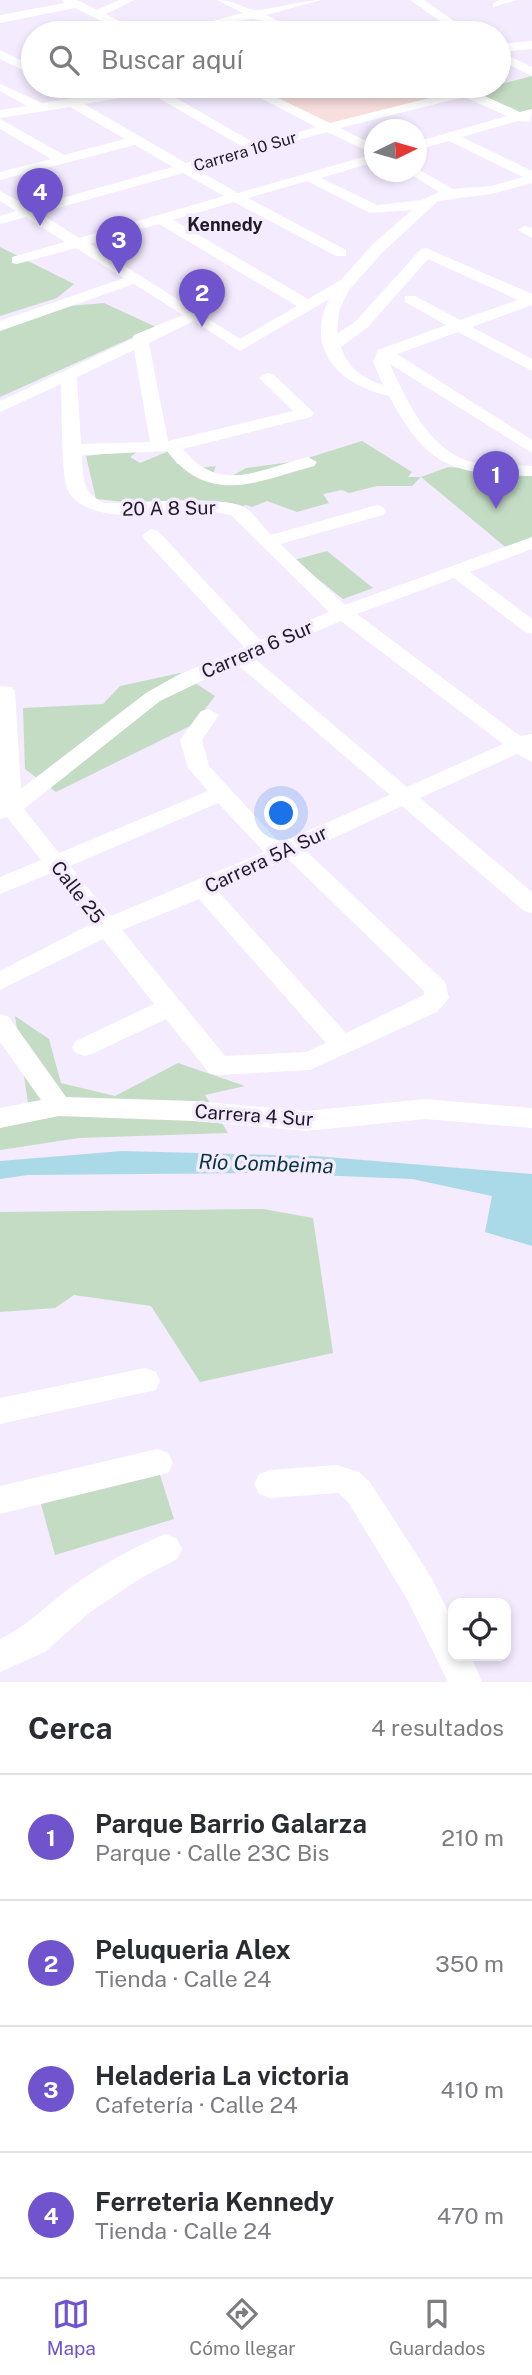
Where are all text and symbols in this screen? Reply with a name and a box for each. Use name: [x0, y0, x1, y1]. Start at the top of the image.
search box: [21, 21, 511, 98]
icon: search: [45, 41, 83, 79]
text: Buscar aquí: [101, 44, 243, 75]
north arrow: [364, 119, 427, 182]
street label: Carrera 10 Sur: [191, 128, 299, 175]
pin: 4: [17, 168, 63, 226]
district label: Kennedy: [187, 214, 263, 235]
pin: 3: [96, 216, 142, 274]
pin: 2: [179, 269, 225, 327]
pin: 1: [473, 451, 519, 509]
street label: 20 A 8 Sur: [122, 496, 216, 520]
street label: Carrera 6 Sur: [198, 616, 316, 682]
your location: [264, 796, 298, 830]
street label: Carrera 5A Sur: [201, 821, 331, 897]
street label: Calle 25: [47, 856, 109, 928]
street label: Carrera 4 Sur: [194, 1100, 314, 1130]
water label: Río Combeima: [198, 1149, 334, 1178]
map controls: [448, 1598, 511, 1661]
button: locate: [448, 1598, 511, 1661]
text: Cerca: [28, 1710, 113, 1746]
text: 4 resultados: [371, 1714, 504, 1741]
text: Parque Barrio Galarza: [95, 1808, 367, 1839]
text: 1: [46, 1824, 56, 1851]
text: 210 m: [441, 1824, 504, 1851]
text: Parque · Calle 23C Bis: [95, 1839, 329, 1866]
text: Peluqueria Alex: [95, 1934, 291, 1965]
text: 2: [44, 1950, 58, 1977]
text: 350 m: [435, 1950, 504, 1977]
text: Tienda · Calle 24: [95, 1965, 271, 1992]
text: Heladeria La victoria: [95, 2060, 349, 2091]
text: 3: [43, 2076, 59, 2103]
text: 410 m: [441, 2076, 504, 2103]
text: Cafetería · Calle 24: [95, 2091, 298, 2118]
text: Ferreteria Kennedy: [95, 2186, 334, 2217]
text: 4: [43, 2202, 59, 2229]
text: 470 m: [437, 2202, 504, 2229]
text: Tienda · Calle 24: [95, 2217, 271, 2244]
tab: Mapa: [47, 2295, 96, 2359]
tab: Cómo llegar: [189, 2295, 296, 2359]
tab: Guardados: [389, 2295, 485, 2359]

